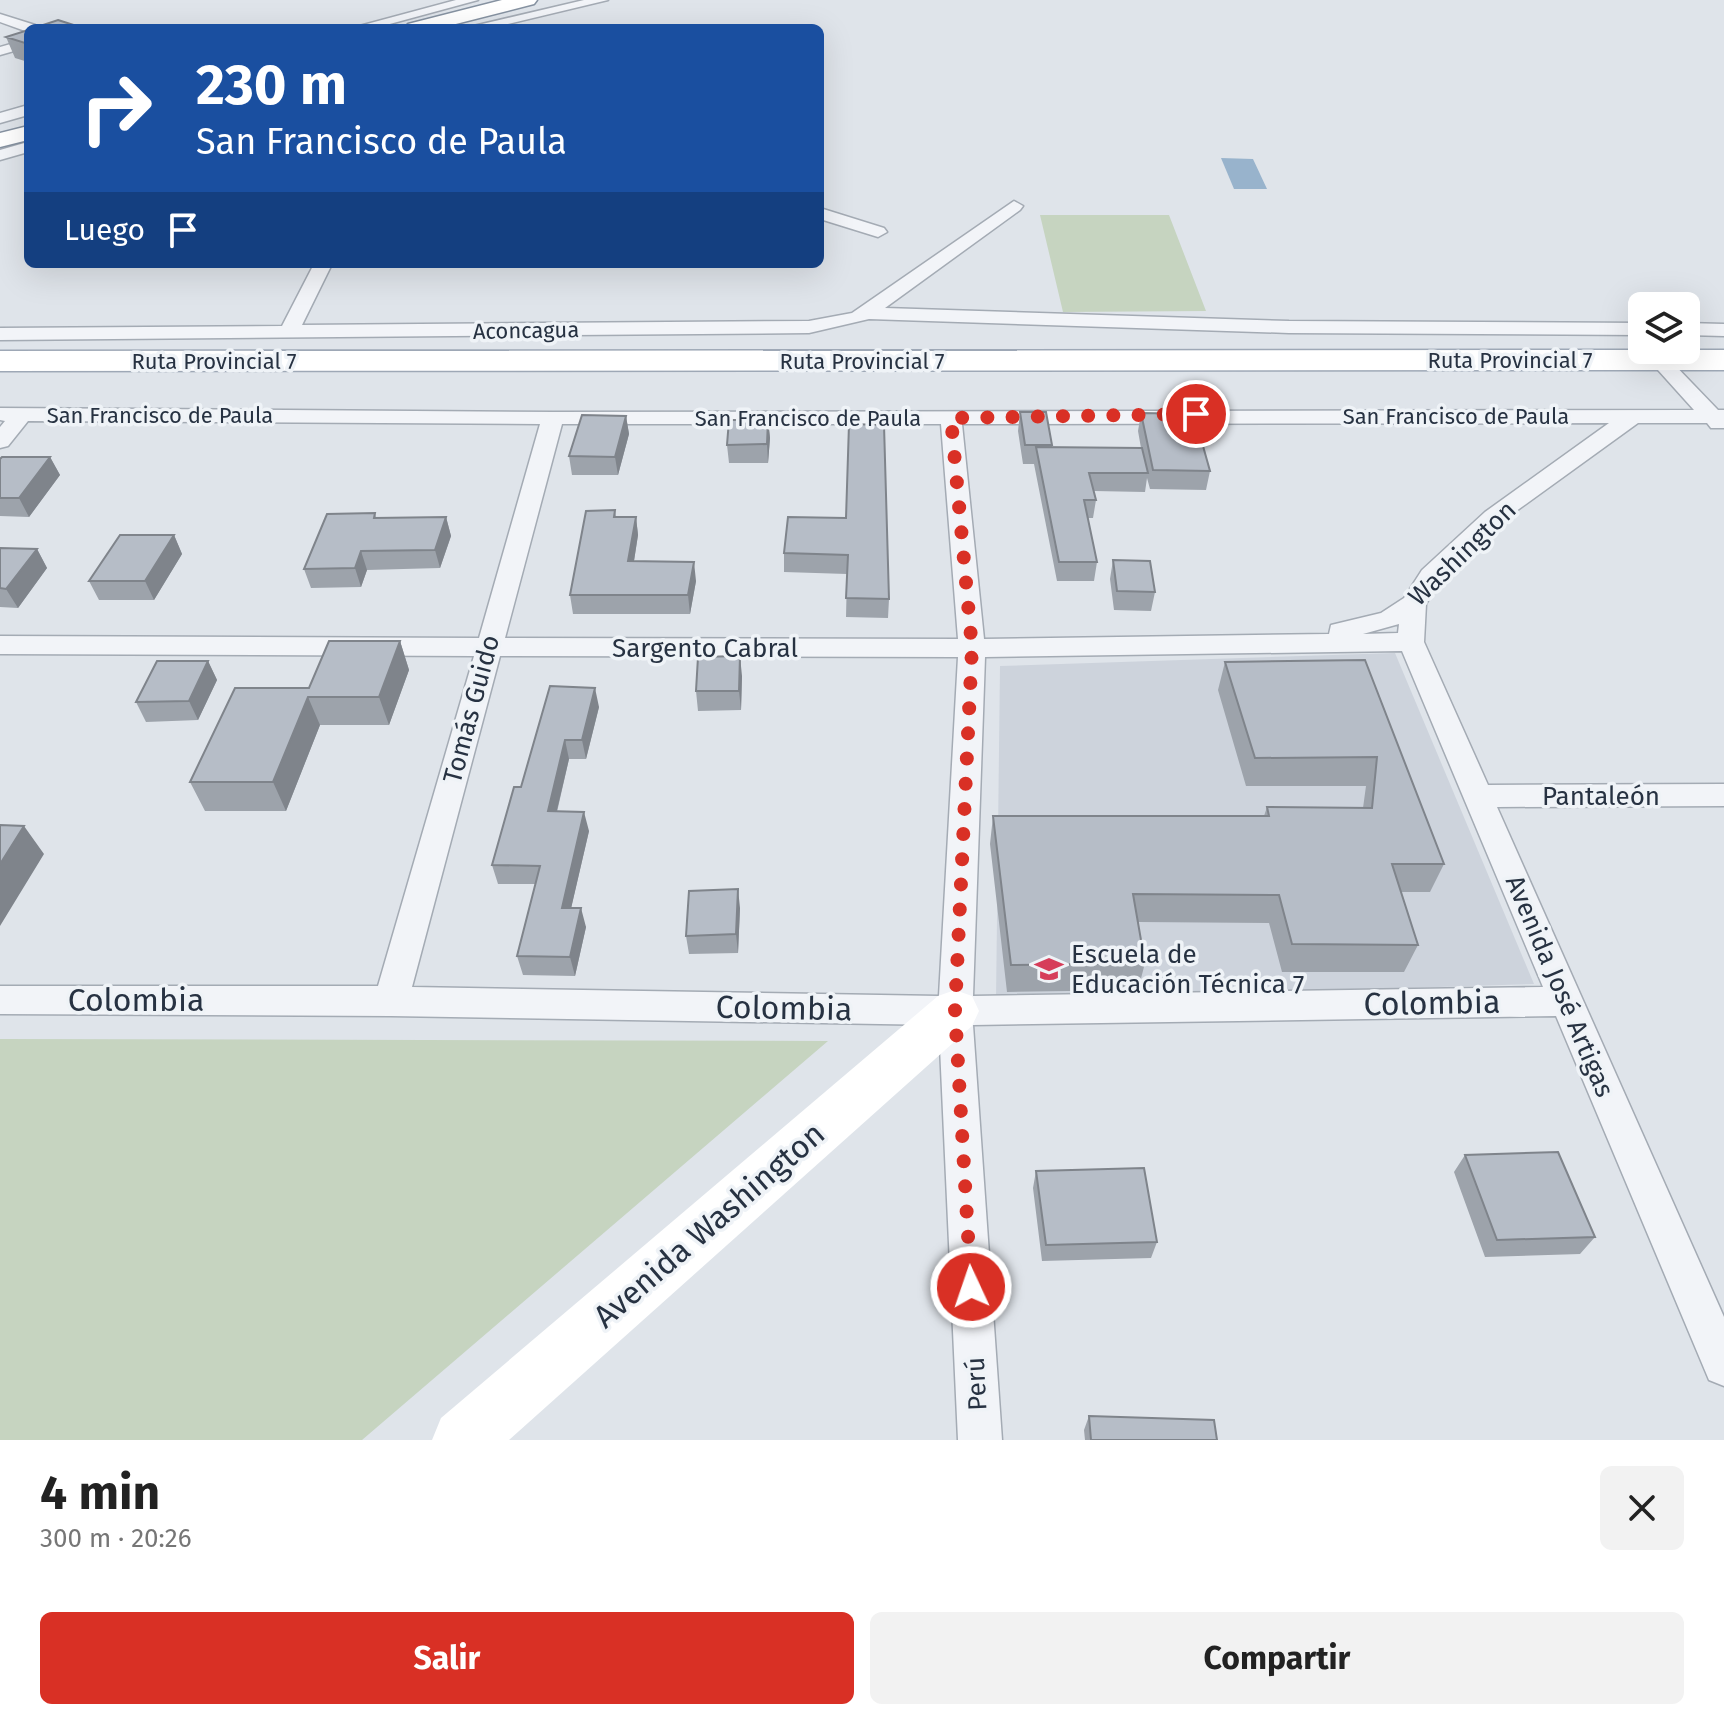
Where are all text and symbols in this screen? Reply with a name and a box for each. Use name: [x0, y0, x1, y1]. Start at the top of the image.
text: 230 m: [196, 52, 347, 119]
icon: right: [64, 56, 168, 160]
text: San Francisco de Paula: [196, 120, 567, 164]
icon: arrive: [161, 208, 205, 252]
text: Luego: [64, 212, 145, 248]
map controls: [1628, 292, 1700, 364]
button: layers: [1628, 292, 1700, 364]
street label: Aconcagua: [473, 316, 579, 345]
street label: Ruta Provincial 7: [1427, 347, 1593, 374]
street label: Ruta Provincial 7: [131, 348, 297, 375]
street label: Ruta Provincial 7: [779, 348, 945, 375]
pin: [1162, 380, 1230, 448]
icon: arrive: [1174, 392, 1218, 436]
street label: San Francisco de Paula: [47, 402, 273, 429]
street label: San Francisco de Paula: [1343, 403, 1569, 430]
street label: San Francisco de Paula: [695, 405, 921, 432]
street label: Washington: [1402, 494, 1523, 612]
street label: Tomás Guido: [437, 632, 506, 787]
street label: Sargento Cabral: [612, 633, 798, 664]
street label: Pantaleón: [1542, 781, 1660, 812]
street label: Avenida José Artigas: [1499, 871, 1620, 1102]
place label: Escuela de Educación Técnica 7: [1071, 939, 1304, 1000]
school or university icon: Escuela de Educación Técnica 7: [1034, 954, 1064, 984]
street label: Colombia: [68, 981, 204, 1019]
street label: Colombia: [1363, 983, 1501, 1023]
street label: Colombia: [715, 988, 853, 1028]
street label: Avenida Washington: [586, 1114, 832, 1336]
position arrow: [929, 1245, 1013, 1329]
street label: Perú: [960, 1356, 993, 1412]
text: 4 min: [40, 1464, 160, 1522]
button: close: [1600, 1466, 1684, 1550]
text: 300 m · 20:26: [40, 1523, 192, 1554]
button: Salir: [40, 1612, 854, 1704]
button: Compartir: [870, 1612, 1684, 1704]

